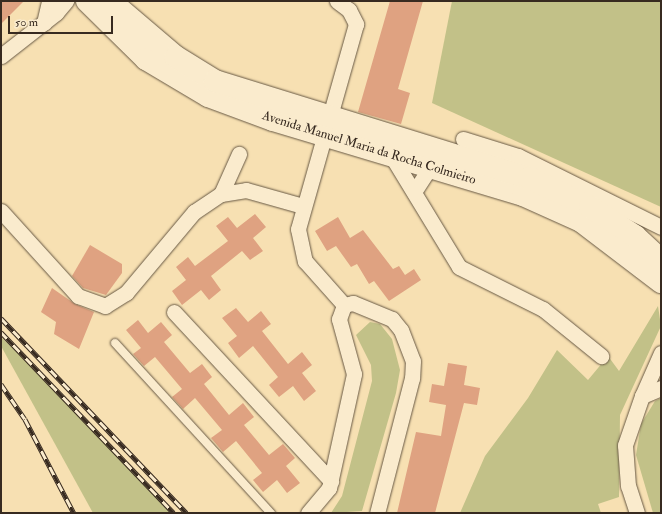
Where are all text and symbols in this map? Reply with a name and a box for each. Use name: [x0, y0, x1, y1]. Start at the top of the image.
scale bar: [10, 8, 115, 34]
text: 50 m: [15, 15, 38, 30]
street label: Avenida Manuel Maria da Rocha Colmieiro: [260, 108, 478, 188]

